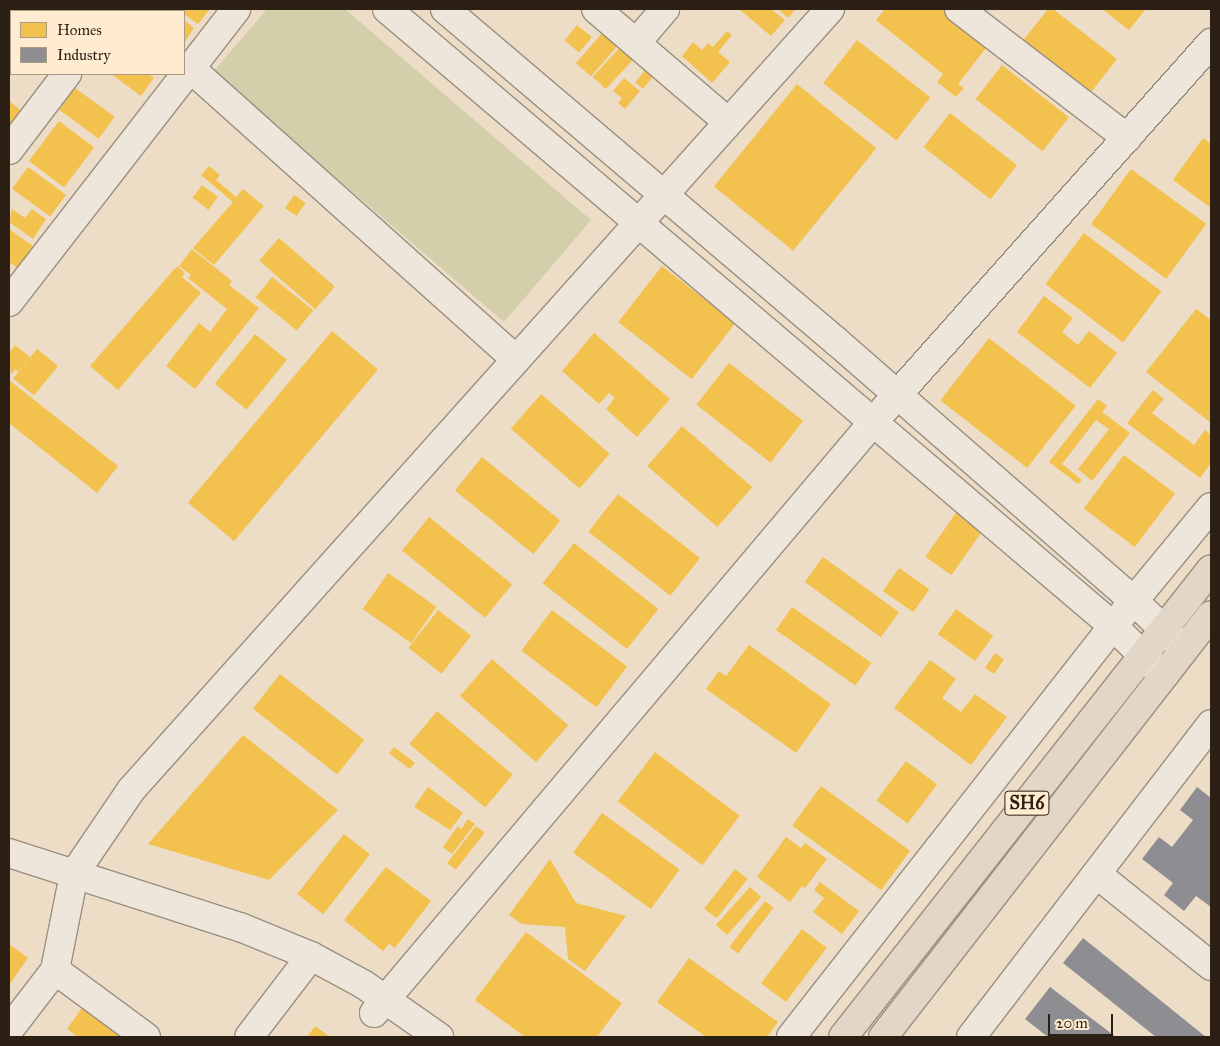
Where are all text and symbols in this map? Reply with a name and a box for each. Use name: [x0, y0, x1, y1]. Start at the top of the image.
legend: [10, 10, 185, 75]
text: Homes: [57, 21, 102, 39]
text: Industry: [57, 46, 111, 64]
road number: SH6: [1003, 788, 1051, 818]
scale bar: [1050, 1004, 1115, 1036]
text: 20 m: [1056, 1014, 1088, 1032]

